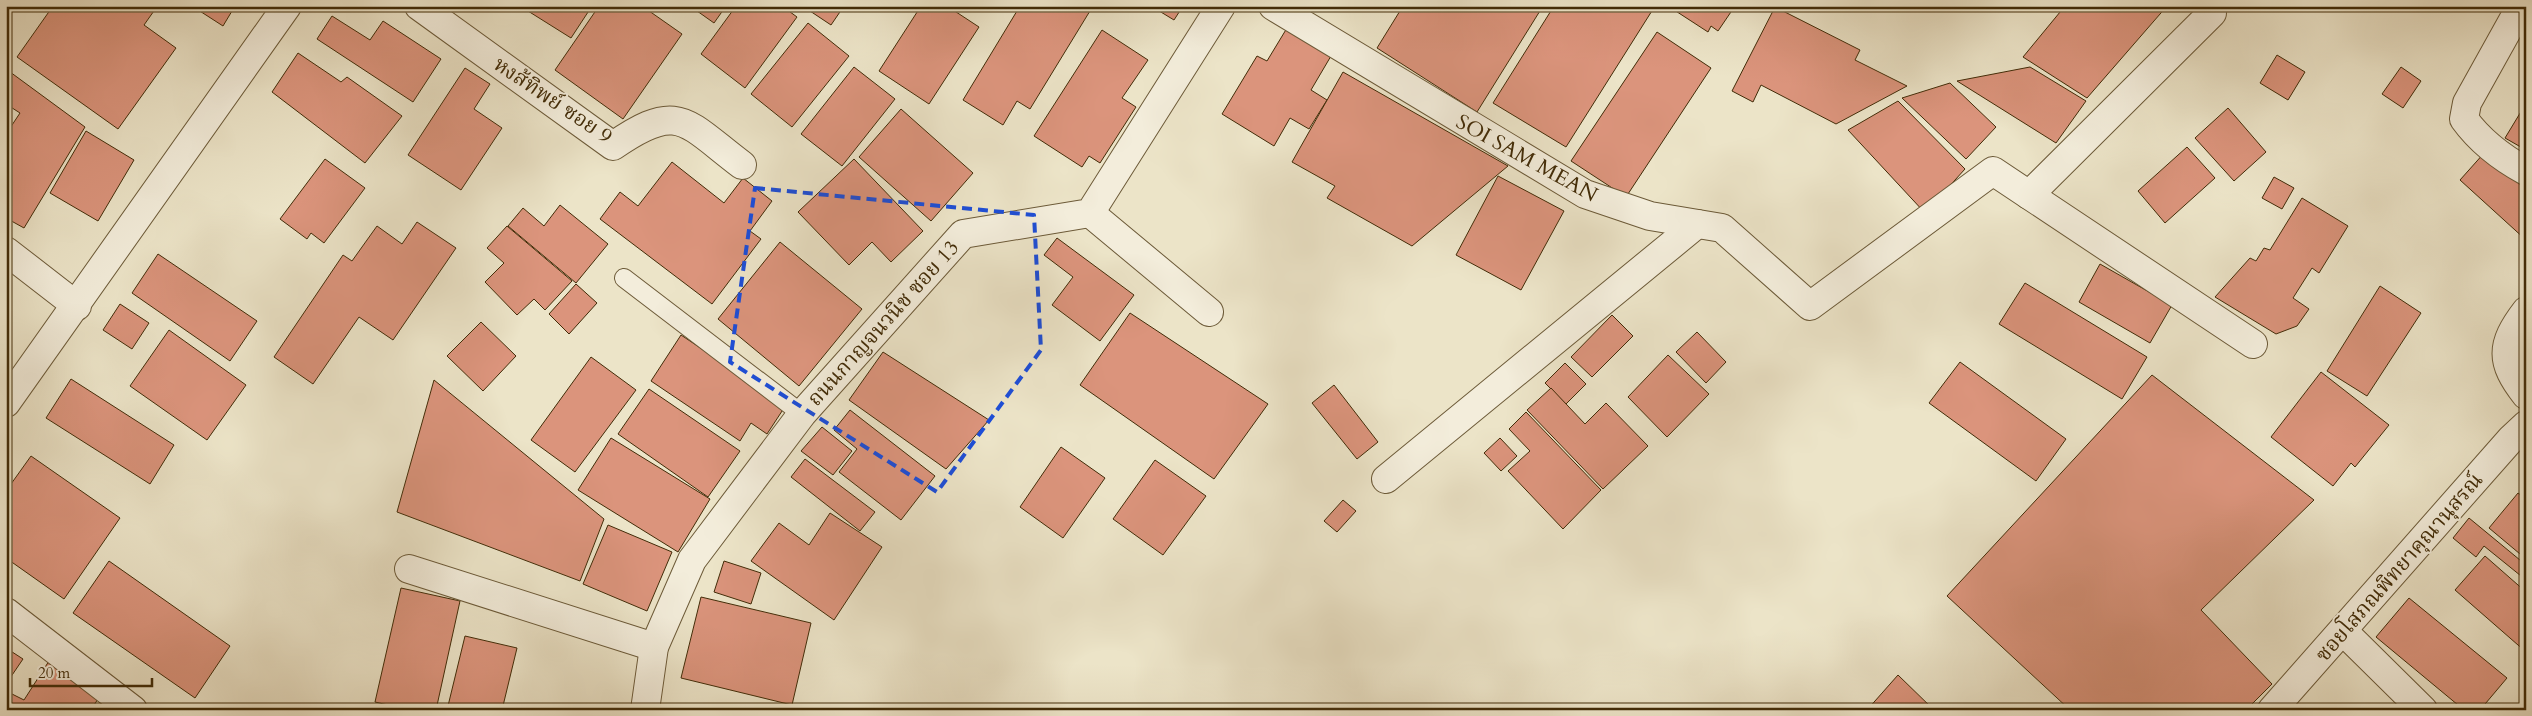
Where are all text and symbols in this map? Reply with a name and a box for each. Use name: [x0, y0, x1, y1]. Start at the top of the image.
street label: หงส้ทิพย์ ซอย 9: [488, 50, 618, 151]
street label: SOI SAM MEAN: [1451, 107, 1603, 209]
street label: ถนนกาญจนวนิช ซอย 13: [801, 234, 966, 413]
street label: ซอยโสภณพิทยาคุณานุสรณ์: [2308, 466, 2490, 668]
scale bar: [30, 656, 152, 688]
text: 20 m: [38, 663, 70, 683]

